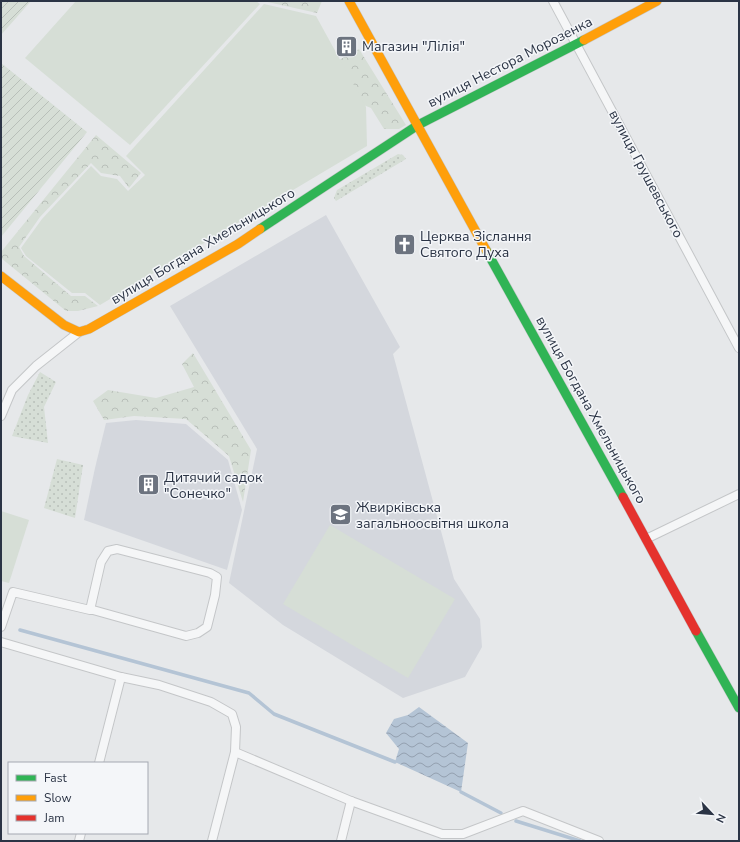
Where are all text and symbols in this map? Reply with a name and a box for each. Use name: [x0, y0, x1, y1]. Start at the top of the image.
street label: вулиця Нестора Морозенка: [424, 12, 596, 112]
building icon: Магазин "Лілія": [333, 33, 359, 59]
place label: Магазин "Лілія": [362, 37, 465, 56]
street label: вулиця Грушевського: [604, 107, 688, 241]
street label: вулиця Богдана Хмельницького: [107, 183, 299, 309]
place label: Церква Зіслання Святого Духа: [420, 227, 532, 262]
church icon: Церква Зіслання Святого Духа: [391, 231, 417, 257]
street label: вулиця Богдана Хмельницького: [531, 313, 651, 507]
place label: Дитячий садок "Сонечко": [164, 468, 263, 503]
building icon: Дитячий садок "Сонечко": [136, 472, 162, 498]
place label: Жвирківська загальноосвітня школа: [356, 498, 509, 533]
school or university icon: Жвирківська загальноосвітня школа: [327, 502, 353, 528]
legend: [8, 762, 148, 834]
text: Fast: [44, 770, 67, 786]
text: Slow: [44, 790, 72, 806]
north arrow: [692, 794, 732, 834]
text: Jam: [43, 810, 65, 826]
text: N: [712, 811, 729, 825]

